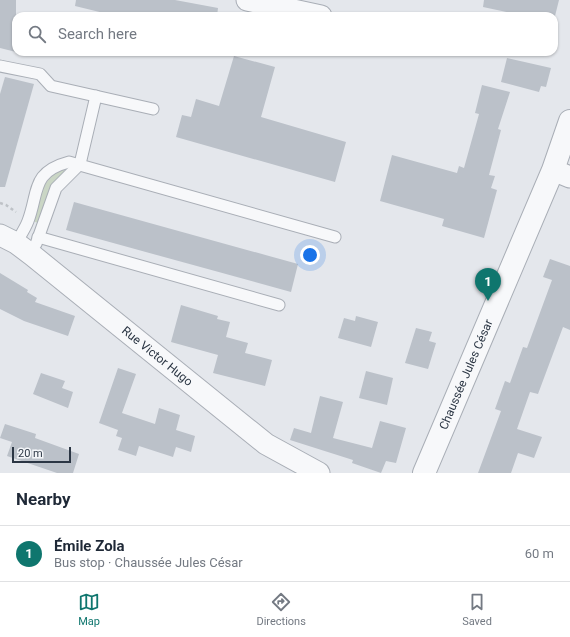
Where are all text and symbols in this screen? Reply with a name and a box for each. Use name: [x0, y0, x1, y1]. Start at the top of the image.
search box: [12, 12, 558, 56]
icon: search: [26, 23, 48, 45]
text: Search here: [58, 25, 137, 43]
your location: [300, 245, 320, 265]
pin: 1: [475, 268, 501, 301]
street label: Chaussée Jules César: [436, 317, 496, 432]
street label: Rue Victor Hugo: [119, 324, 196, 389]
scale bar: [12, 445, 71, 464]
text: 20 m: [18, 447, 43, 460]
text: Nearby: [16, 489, 71, 509]
text: Émile Zola: [54, 537, 125, 555]
text: 1: [25, 546, 33, 561]
text: 60 m: [525, 546, 554, 561]
text: Bus stop · Chaussée Jules César: [54, 555, 243, 570]
tab: Map: [78, 591, 100, 628]
tab: Directions: [256, 591, 306, 628]
tab: Saved: [462, 591, 492, 628]

